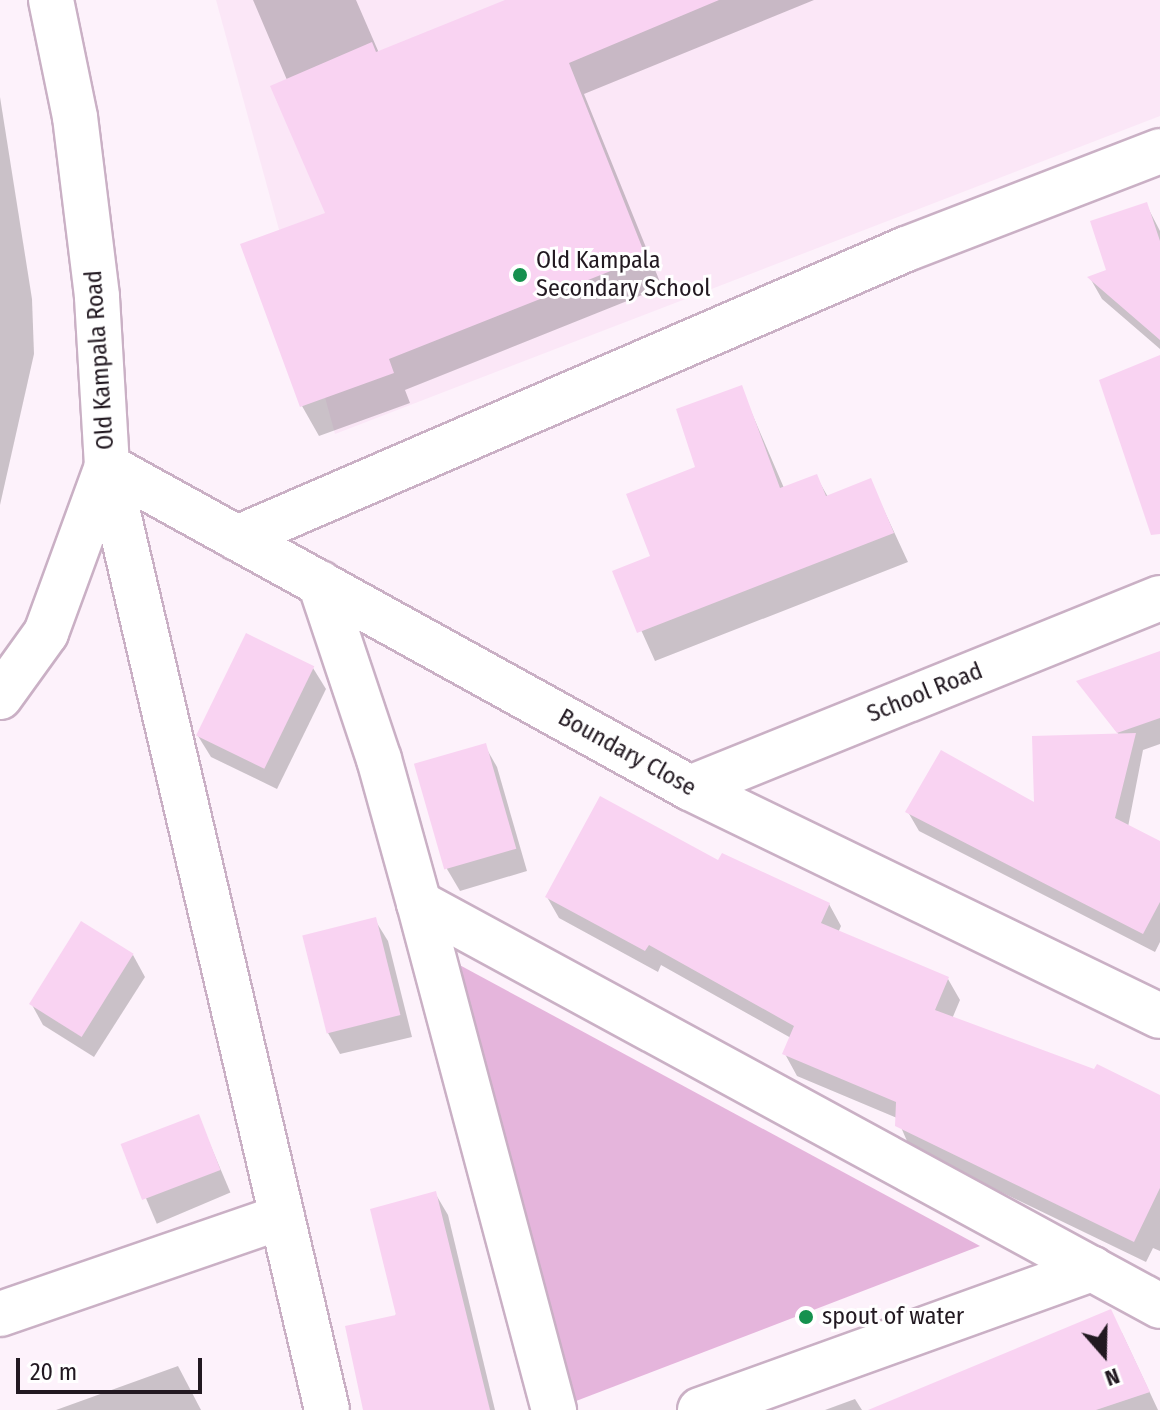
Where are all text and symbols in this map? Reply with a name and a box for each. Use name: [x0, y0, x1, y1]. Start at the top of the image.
place label: Old Kampala Secondary School: [536, 247, 711, 303]
marker: Old Kampala Secondary School: [511, 266, 529, 284]
street label: Old Kampala Road: [79, 269, 121, 451]
street label: School Road: [863, 657, 987, 729]
street label: Boundary Close: [553, 703, 701, 803]
place label: spout of water: [822, 1303, 964, 1331]
marker: spout of water: [797, 1308, 815, 1326]
north arrow: [1064, 1314, 1144, 1394]
scale bar: [20, 1342, 206, 1392]
text: 20 m: [30, 1358, 77, 1386]
text: N: [1102, 1362, 1123, 1392]

